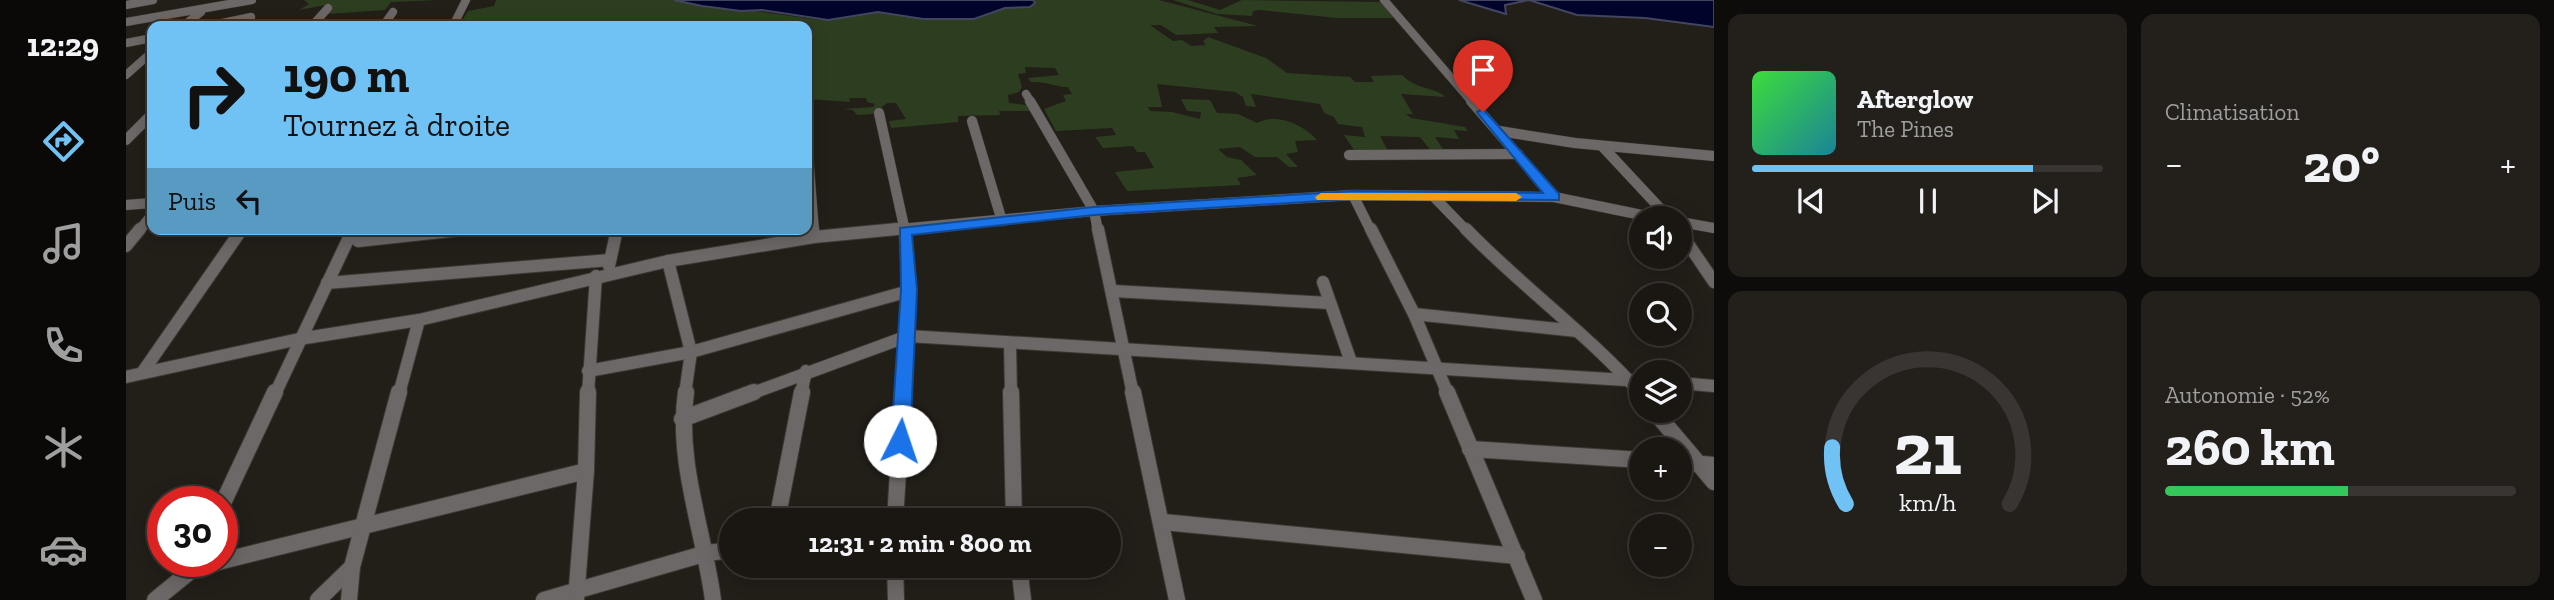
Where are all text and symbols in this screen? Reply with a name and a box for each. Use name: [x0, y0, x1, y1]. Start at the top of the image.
text: 12:29: [27, 26, 99, 64]
pin: [1453, 40, 1513, 112]
text: 190 m: [283, 46, 409, 105]
icon: right: [168, 49, 259, 140]
icon: arrive: [1464, 51, 1502, 89]
text: Afterglow: [1857, 83, 1973, 115]
text: Climatisation: [2165, 98, 2299, 126]
text: Tournez à droite: [283, 106, 510, 144]
text: The Pines: [1857, 115, 1954, 143]
icon: directions: [39, 117, 88, 166]
text: 20°: [2303, 133, 2380, 195]
text: −: [2165, 141, 2183, 187]
text: +: [2500, 141, 2516, 187]
icon: left: [230, 182, 268, 220]
icon: previous: [1792, 182, 1830, 220]
icon: pause: [1909, 182, 1947, 220]
icon: next: [2026, 182, 2064, 220]
text: Puis: [168, 185, 216, 217]
map controls: [1629, 206, 1692, 577]
button: sound: [1629, 206, 1692, 269]
icon: music: [39, 219, 88, 268]
button: search: [1629, 283, 1692, 346]
icon: phone: [39, 321, 88, 370]
button: layers: [1629, 360, 1692, 423]
text: Autonomie · 52%: [2165, 381, 2330, 409]
position arrow: [863, 404, 937, 478]
text: 21: [1893, 406, 1962, 494]
text: 260 km: [2165, 416, 2335, 478]
icon: climate: [39, 423, 88, 472]
button: +: [1629, 437, 1692, 500]
speed limit sign: 30: [147, 486, 238, 577]
text: km/h: [1899, 487, 1956, 517]
button: −: [1629, 514, 1692, 577]
icon: car: [39, 525, 88, 574]
text: 12:31 · 2 min · 800 m: [808, 527, 1032, 559]

